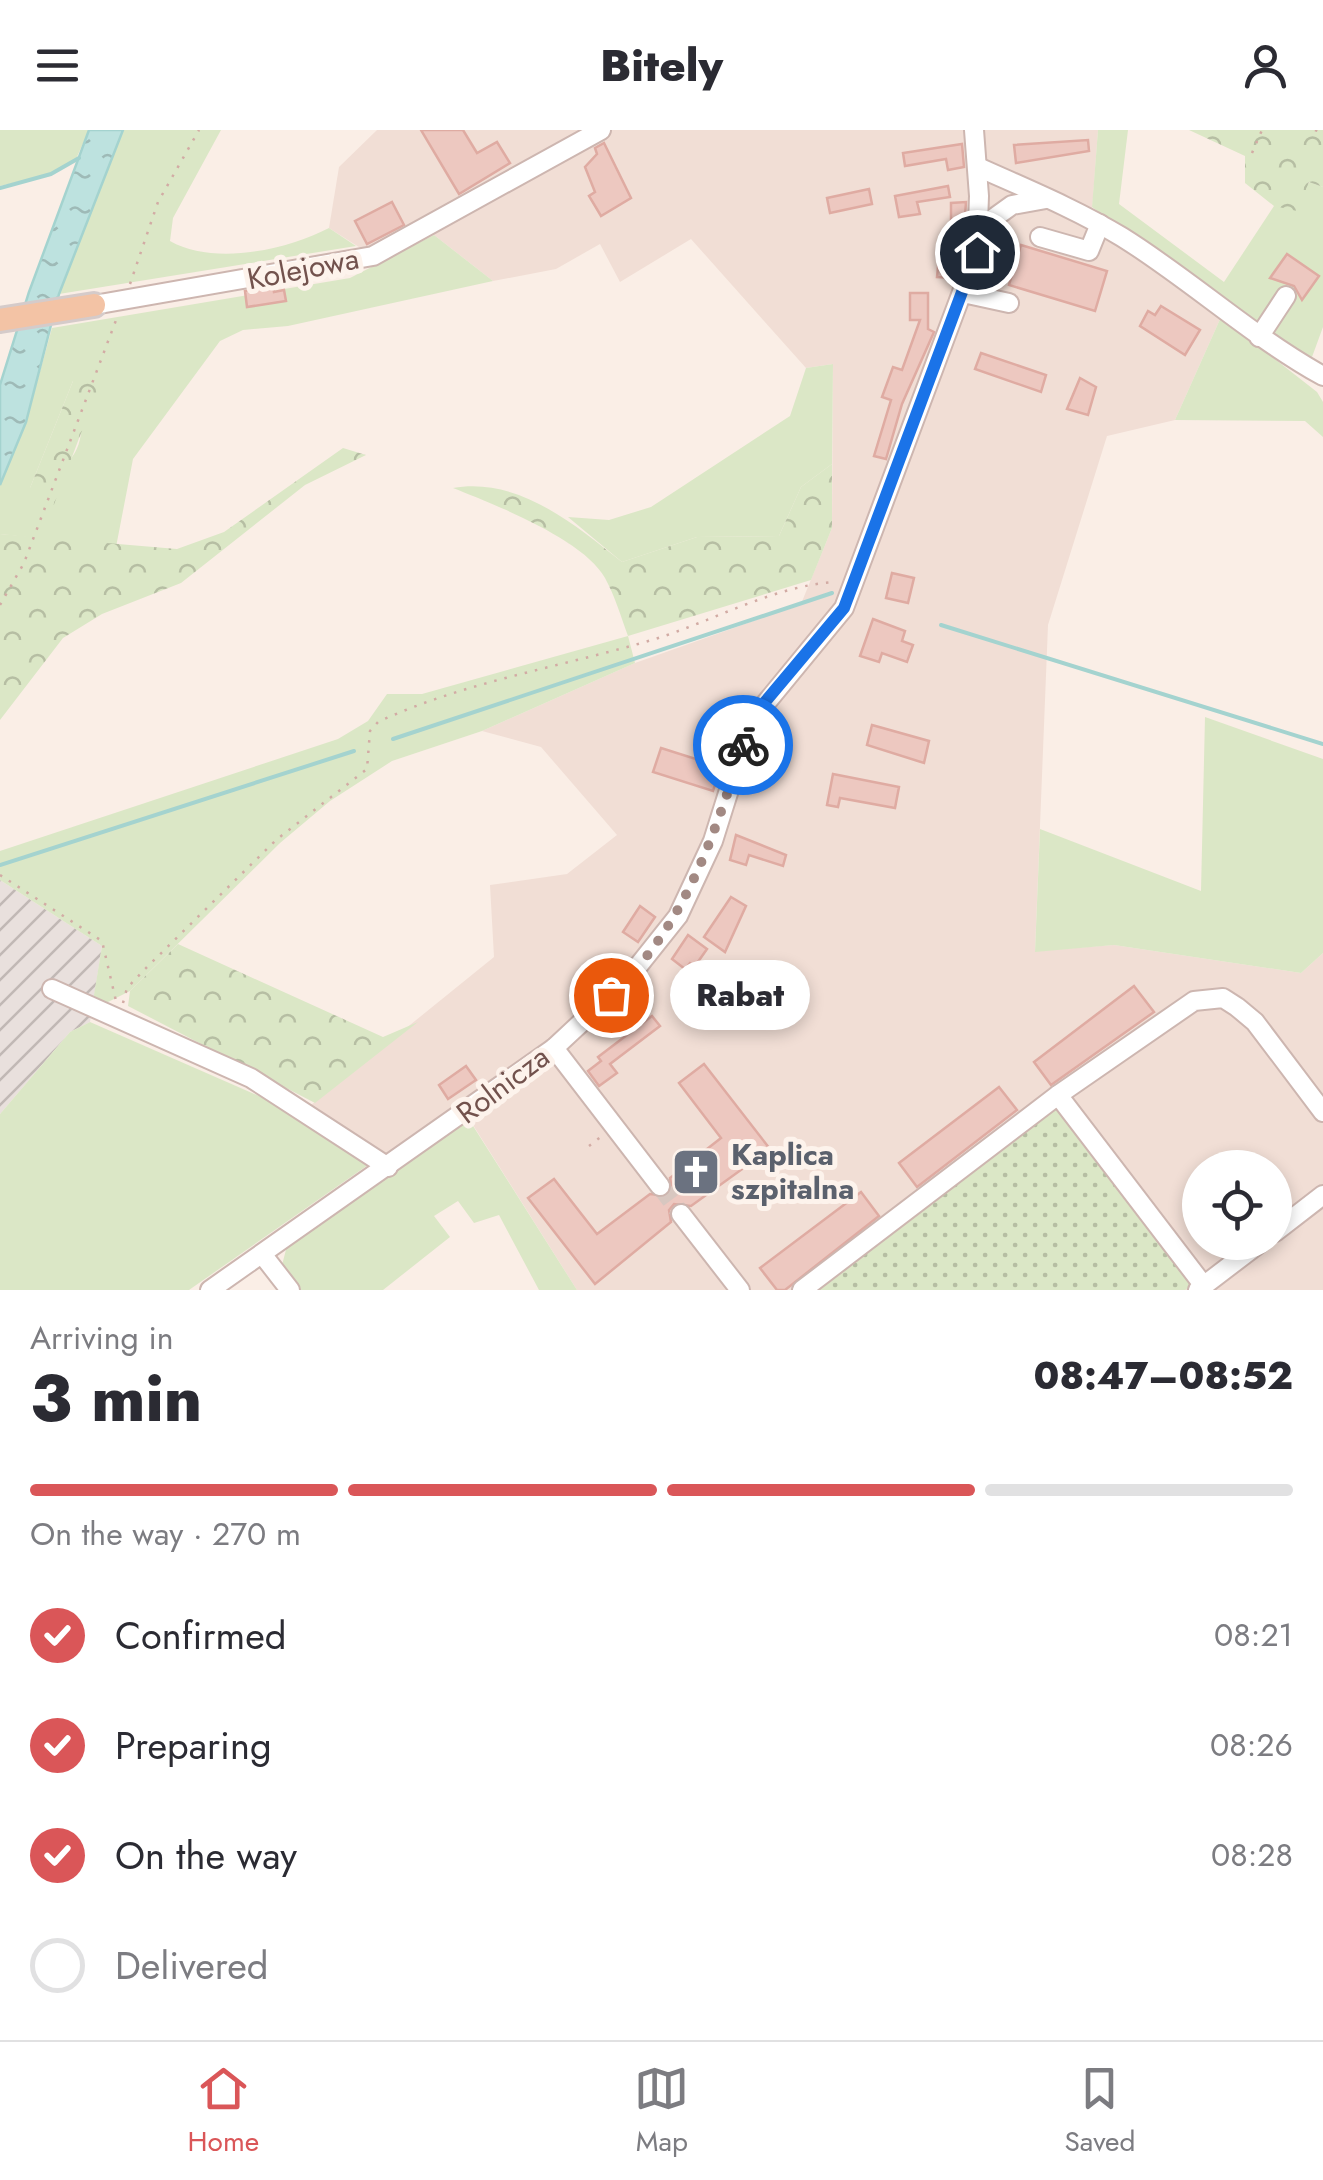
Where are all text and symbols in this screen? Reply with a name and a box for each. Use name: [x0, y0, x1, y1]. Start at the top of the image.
text: Bitely: [600, 33, 723, 98]
icon: menu: [30, 38, 85, 93]
icon: person: [1238, 38, 1293, 93]
pin: [935, 210, 1020, 295]
icon: home: [950, 225, 1005, 280]
street label: Kolejowa: [243, 237, 362, 300]
courier: [693, 695, 793, 795]
icon: bike: [716, 718, 771, 773]
pin: [569, 953, 654, 1038]
callout: Rabat: [671, 960, 811, 1030]
icon: bag: [584, 968, 639, 1023]
text: Rabat: [696, 972, 784, 1018]
street label: Rolnicza: [447, 1035, 558, 1134]
place label: Kaplica szpitalna: [731, 1133, 854, 1210]
church icon: Kaplica szpitalna: [670, 1146, 722, 1198]
map controls: [1182, 1150, 1292, 1260]
button: locate: [1182, 1150, 1292, 1260]
text: Arriving in: [30, 1315, 174, 1361]
text: 08:47–08:52: [1034, 1348, 1293, 1403]
text: 3 min: [30, 1351, 202, 1445]
text: On the way · 270 m: [30, 1511, 301, 1557]
icon: check: [30, 1608, 85, 1663]
text: Confirmed: [115, 1608, 286, 1663]
text: 08:21: [1214, 1612, 1293, 1658]
icon: check: [30, 1718, 85, 1773]
text: Preparing: [115, 1718, 272, 1773]
text: 08:26: [1210, 1722, 1293, 1768]
icon: check: [30, 1828, 85, 1883]
text: On the way: [115, 1828, 297, 1883]
text: 08:28: [1211, 1832, 1293, 1878]
text: Delivered: [115, 1938, 268, 1993]
tab: Home: [188, 2061, 259, 2162]
tab: Map: [634, 2061, 689, 2162]
tab: Saved: [1064, 2061, 1135, 2162]

